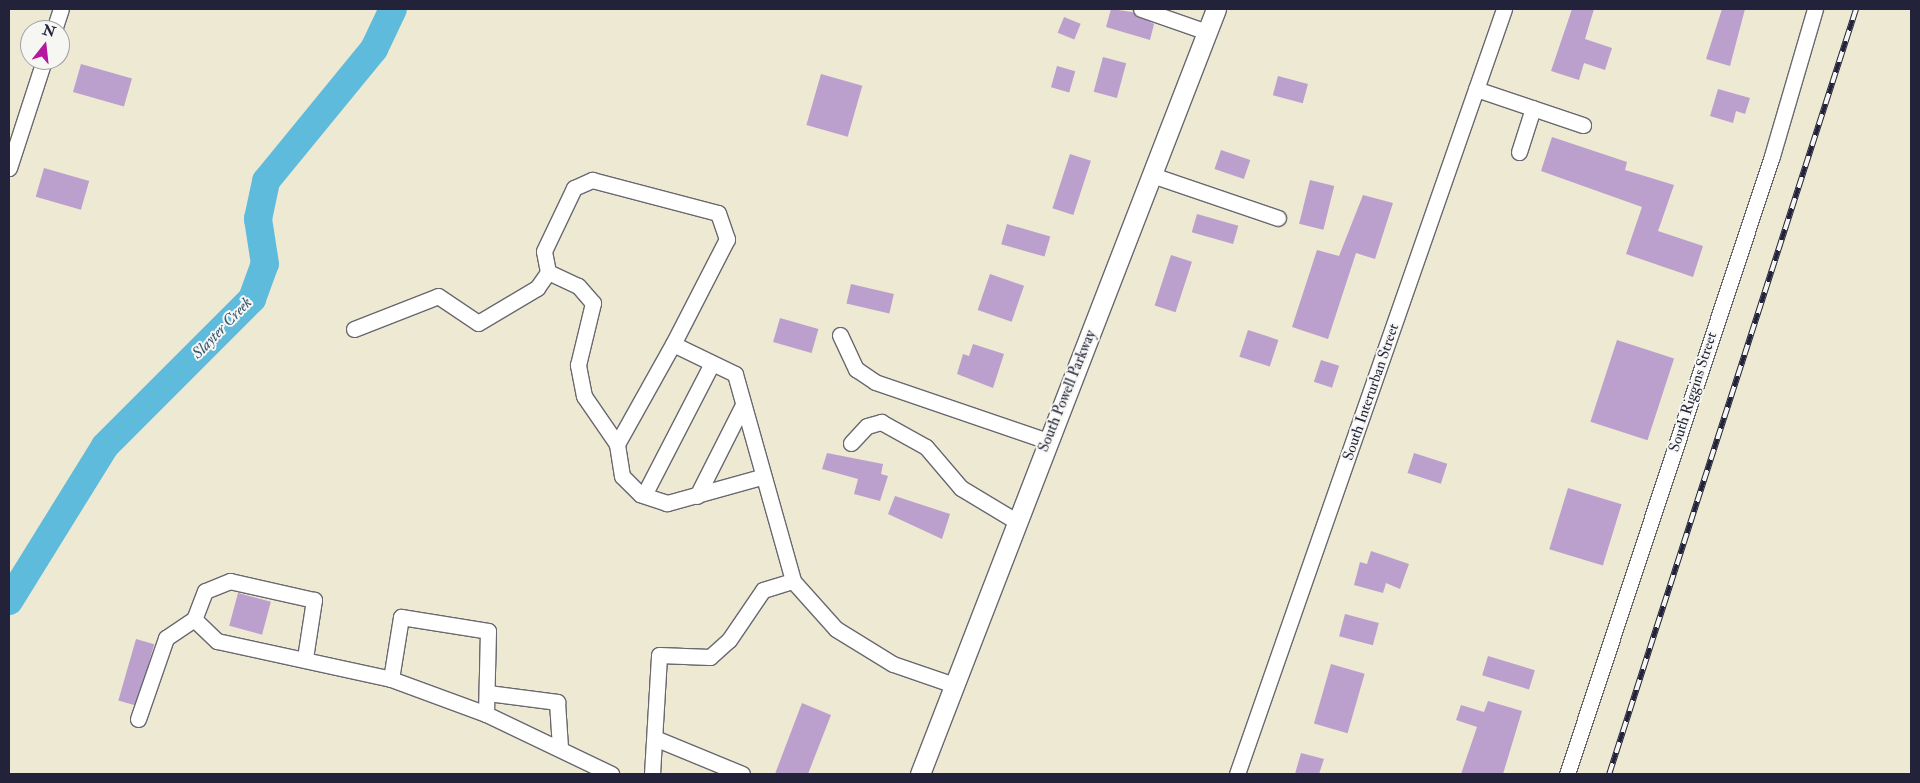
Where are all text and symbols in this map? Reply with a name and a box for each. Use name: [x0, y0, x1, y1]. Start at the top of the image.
north arrow: [20, 20, 70, 70]
text: N: [41, 21, 57, 41]
water label: Slayter Creek: [188, 293, 256, 363]
street label: South Interurban Street: [1339, 321, 1403, 463]
street label: South Powell Parkway: [1034, 327, 1100, 455]
street label: South Riggins Street: [1665, 330, 1721, 454]

